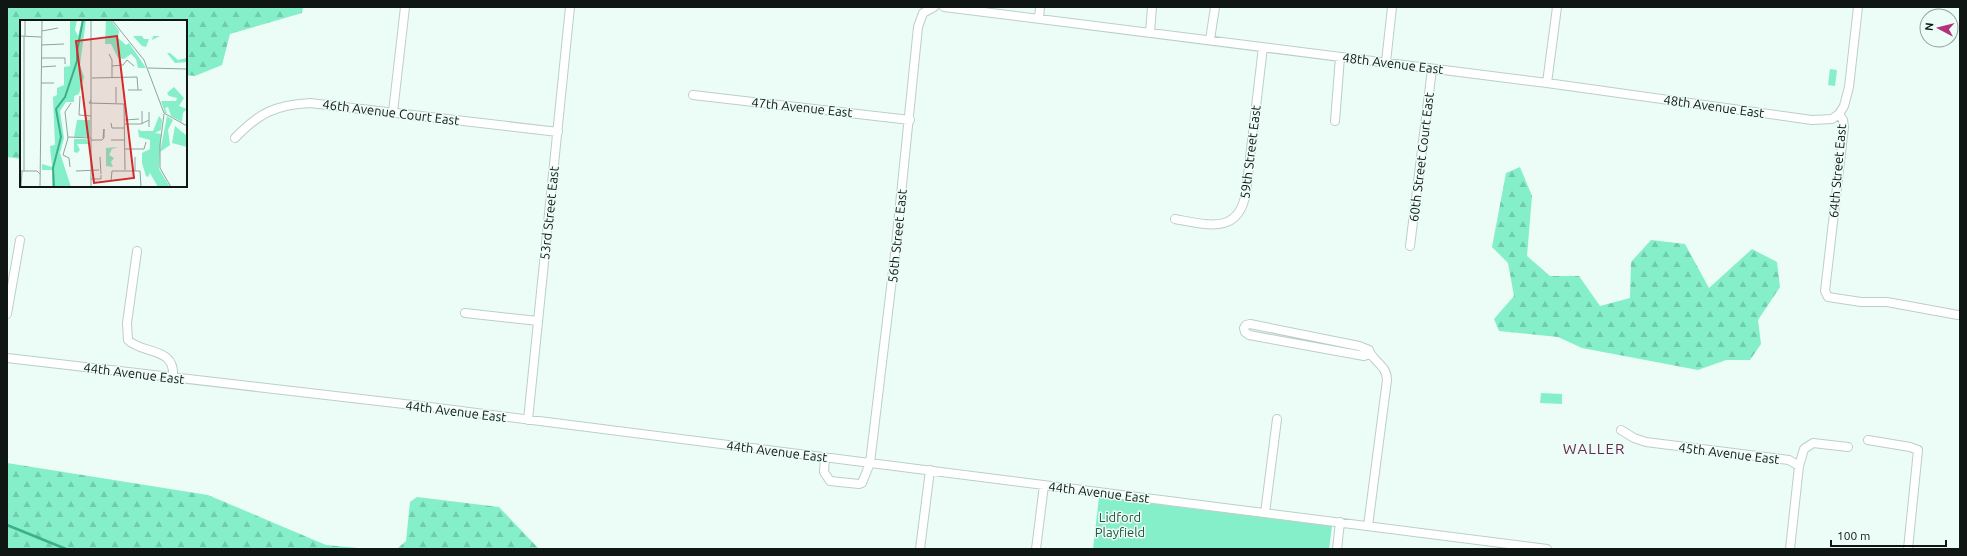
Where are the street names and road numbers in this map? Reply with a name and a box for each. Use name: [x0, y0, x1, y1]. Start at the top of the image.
street label: 48th Avenue East: [1342, 50, 1444, 76]
street label: 60th Street Court East: [1406, 92, 1436, 222]
street label: 48th Avenue East: [1663, 92, 1765, 120]
street label: 47th Avenue East: [751, 95, 853, 119]
street label: 46th Avenue Court East: [322, 97, 460, 127]
street label: 59th Street East: [1237, 104, 1263, 200]
street label: 64th Street East: [1826, 123, 1848, 219]
street label: 53rd Street East: [537, 165, 561, 261]
street label: 56th Street East: [885, 188, 909, 284]
street label: 44th Avenue East: [83, 360, 185, 386]
street label: 44th Avenue East: [405, 398, 507, 424]
street label: 44th Avenue East: [726, 438, 828, 464]
street label: 45th Avenue East: [1678, 440, 1780, 466]
street label: 44th Avenue East: [1048, 479, 1150, 505]

